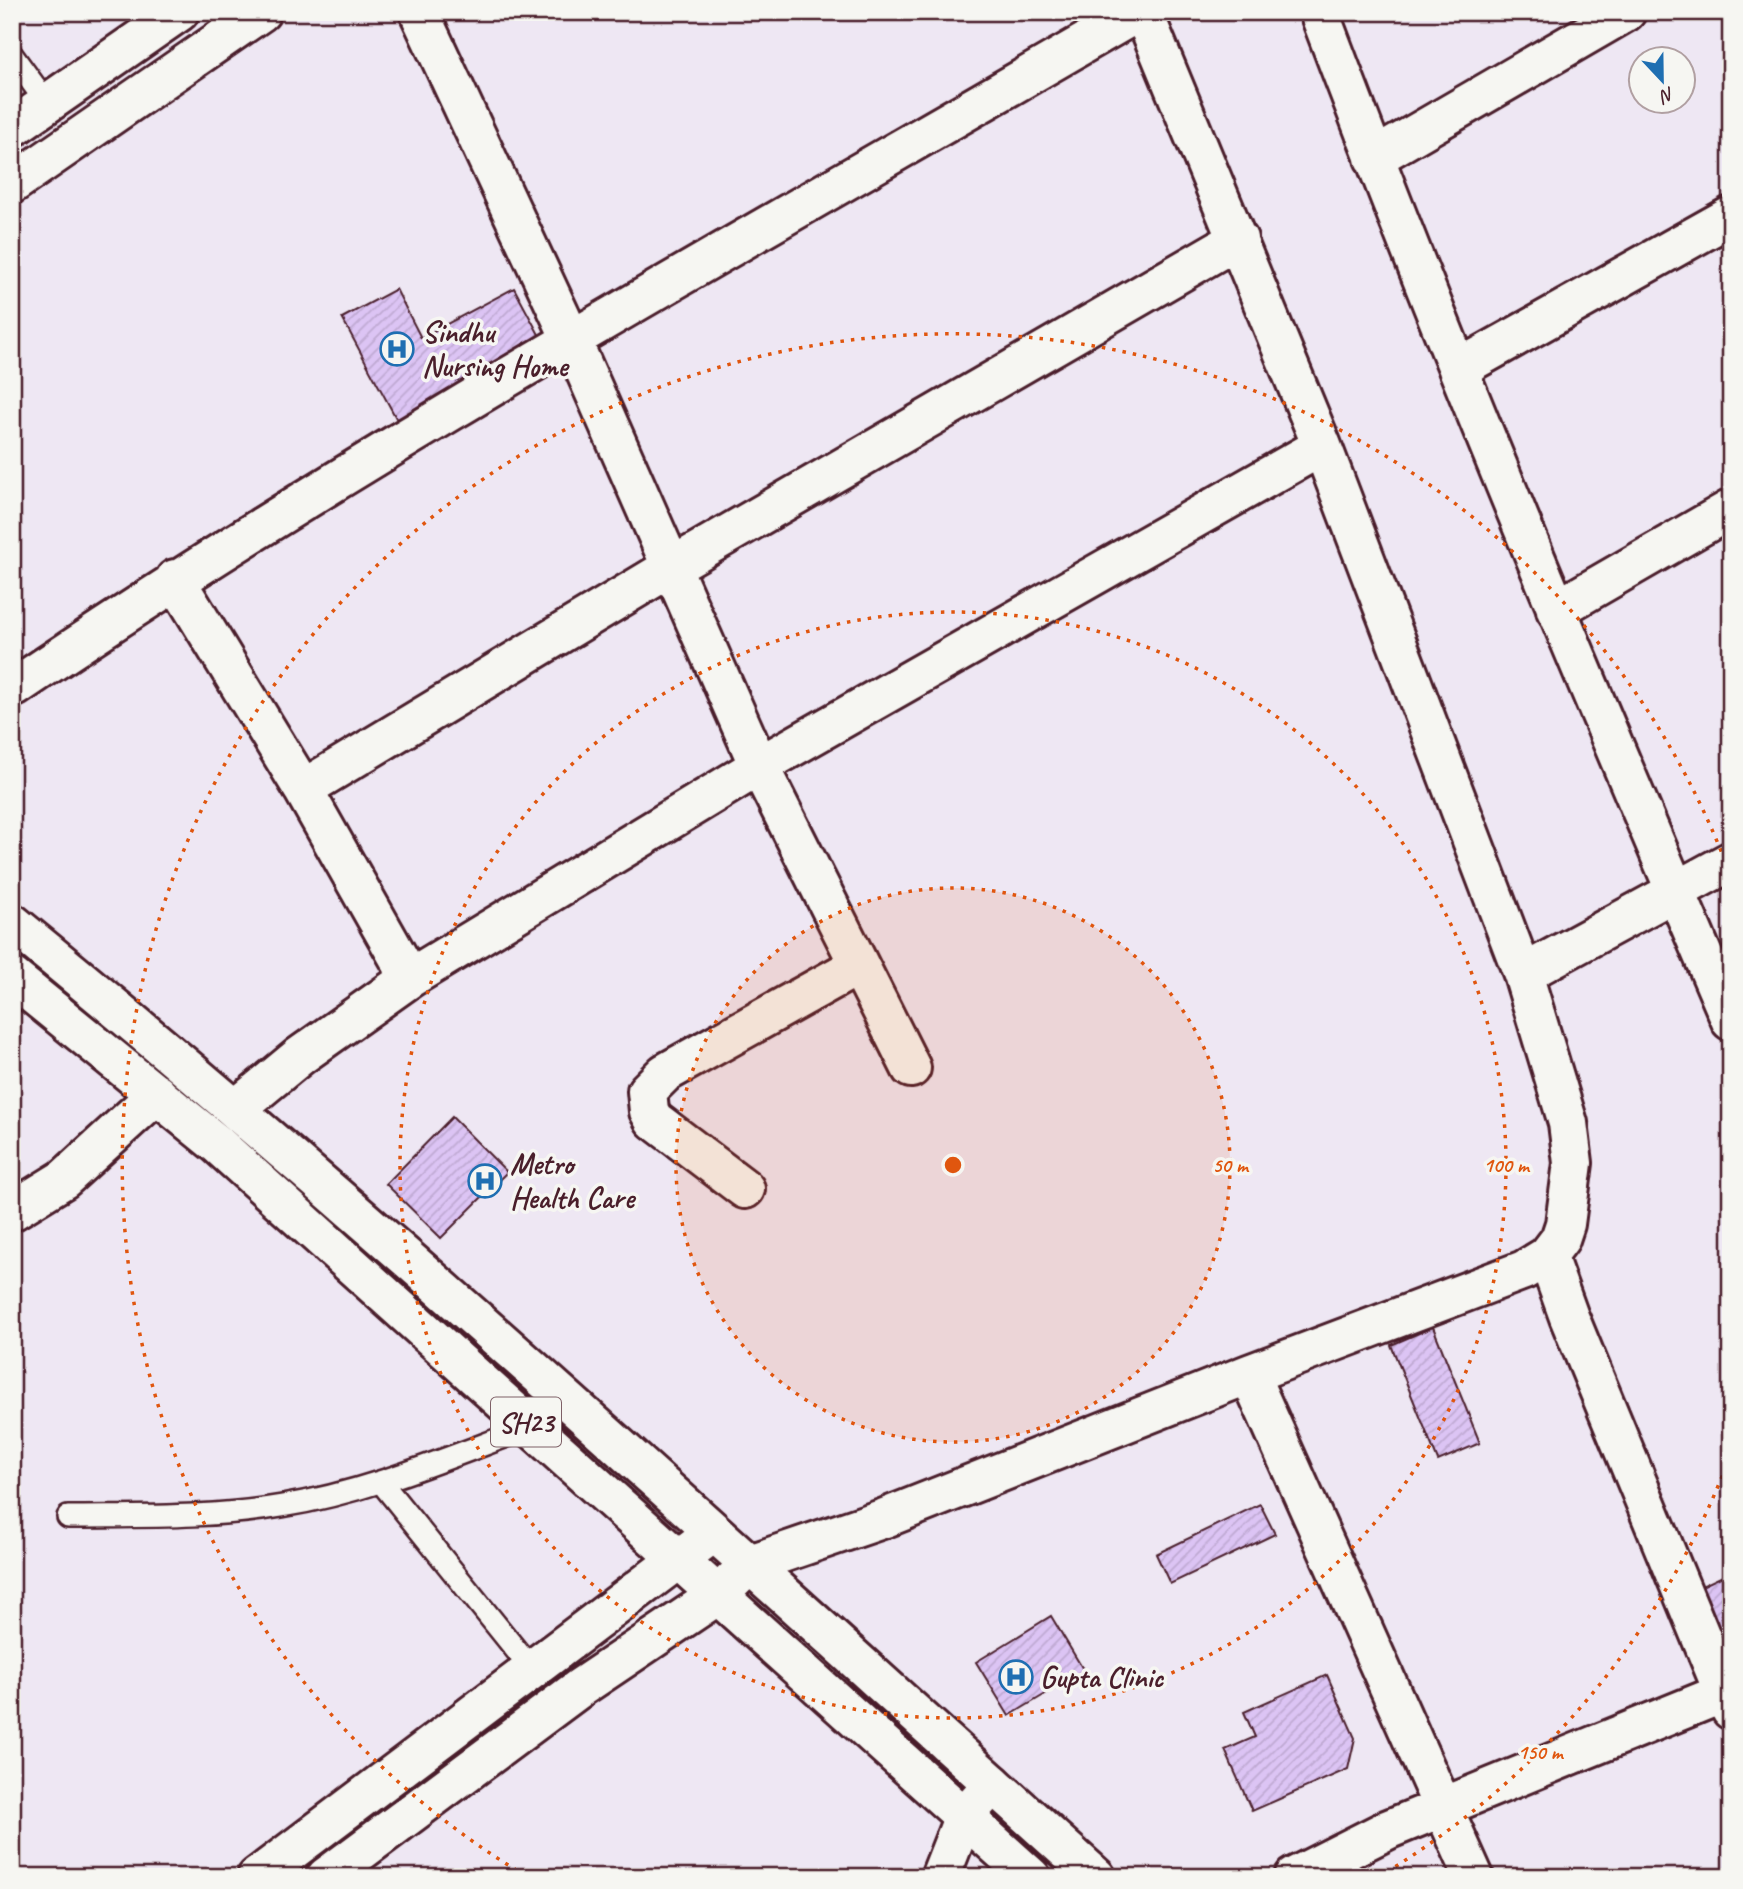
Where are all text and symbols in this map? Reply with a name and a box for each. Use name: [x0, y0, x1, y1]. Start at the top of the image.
north arrow: [1628, 46, 1698, 116]
text: N: [1655, 82, 1678, 109]
place label: Sindhu Nursing Home: [422, 313, 570, 385]
hospital icon: Sindhu Nursing Home: [378, 330, 416, 368]
place label: Metro Health Care: [510, 1145, 637, 1217]
text: 50 m: [1212, 1152, 1250, 1178]
text: 100 m: [1483, 1152, 1531, 1178]
centre of rings: [941, 1153, 965, 1177]
hospital icon: Metro Health Care: [466, 1162, 504, 1200]
road number: SH23: [491, 1398, 561, 1446]
hospital icon: Gupta Clinic: [997, 1658, 1035, 1696]
place label: Gupta Clinic: [1040, 1658, 1164, 1696]
text: 150 m: [1517, 1739, 1565, 1765]

